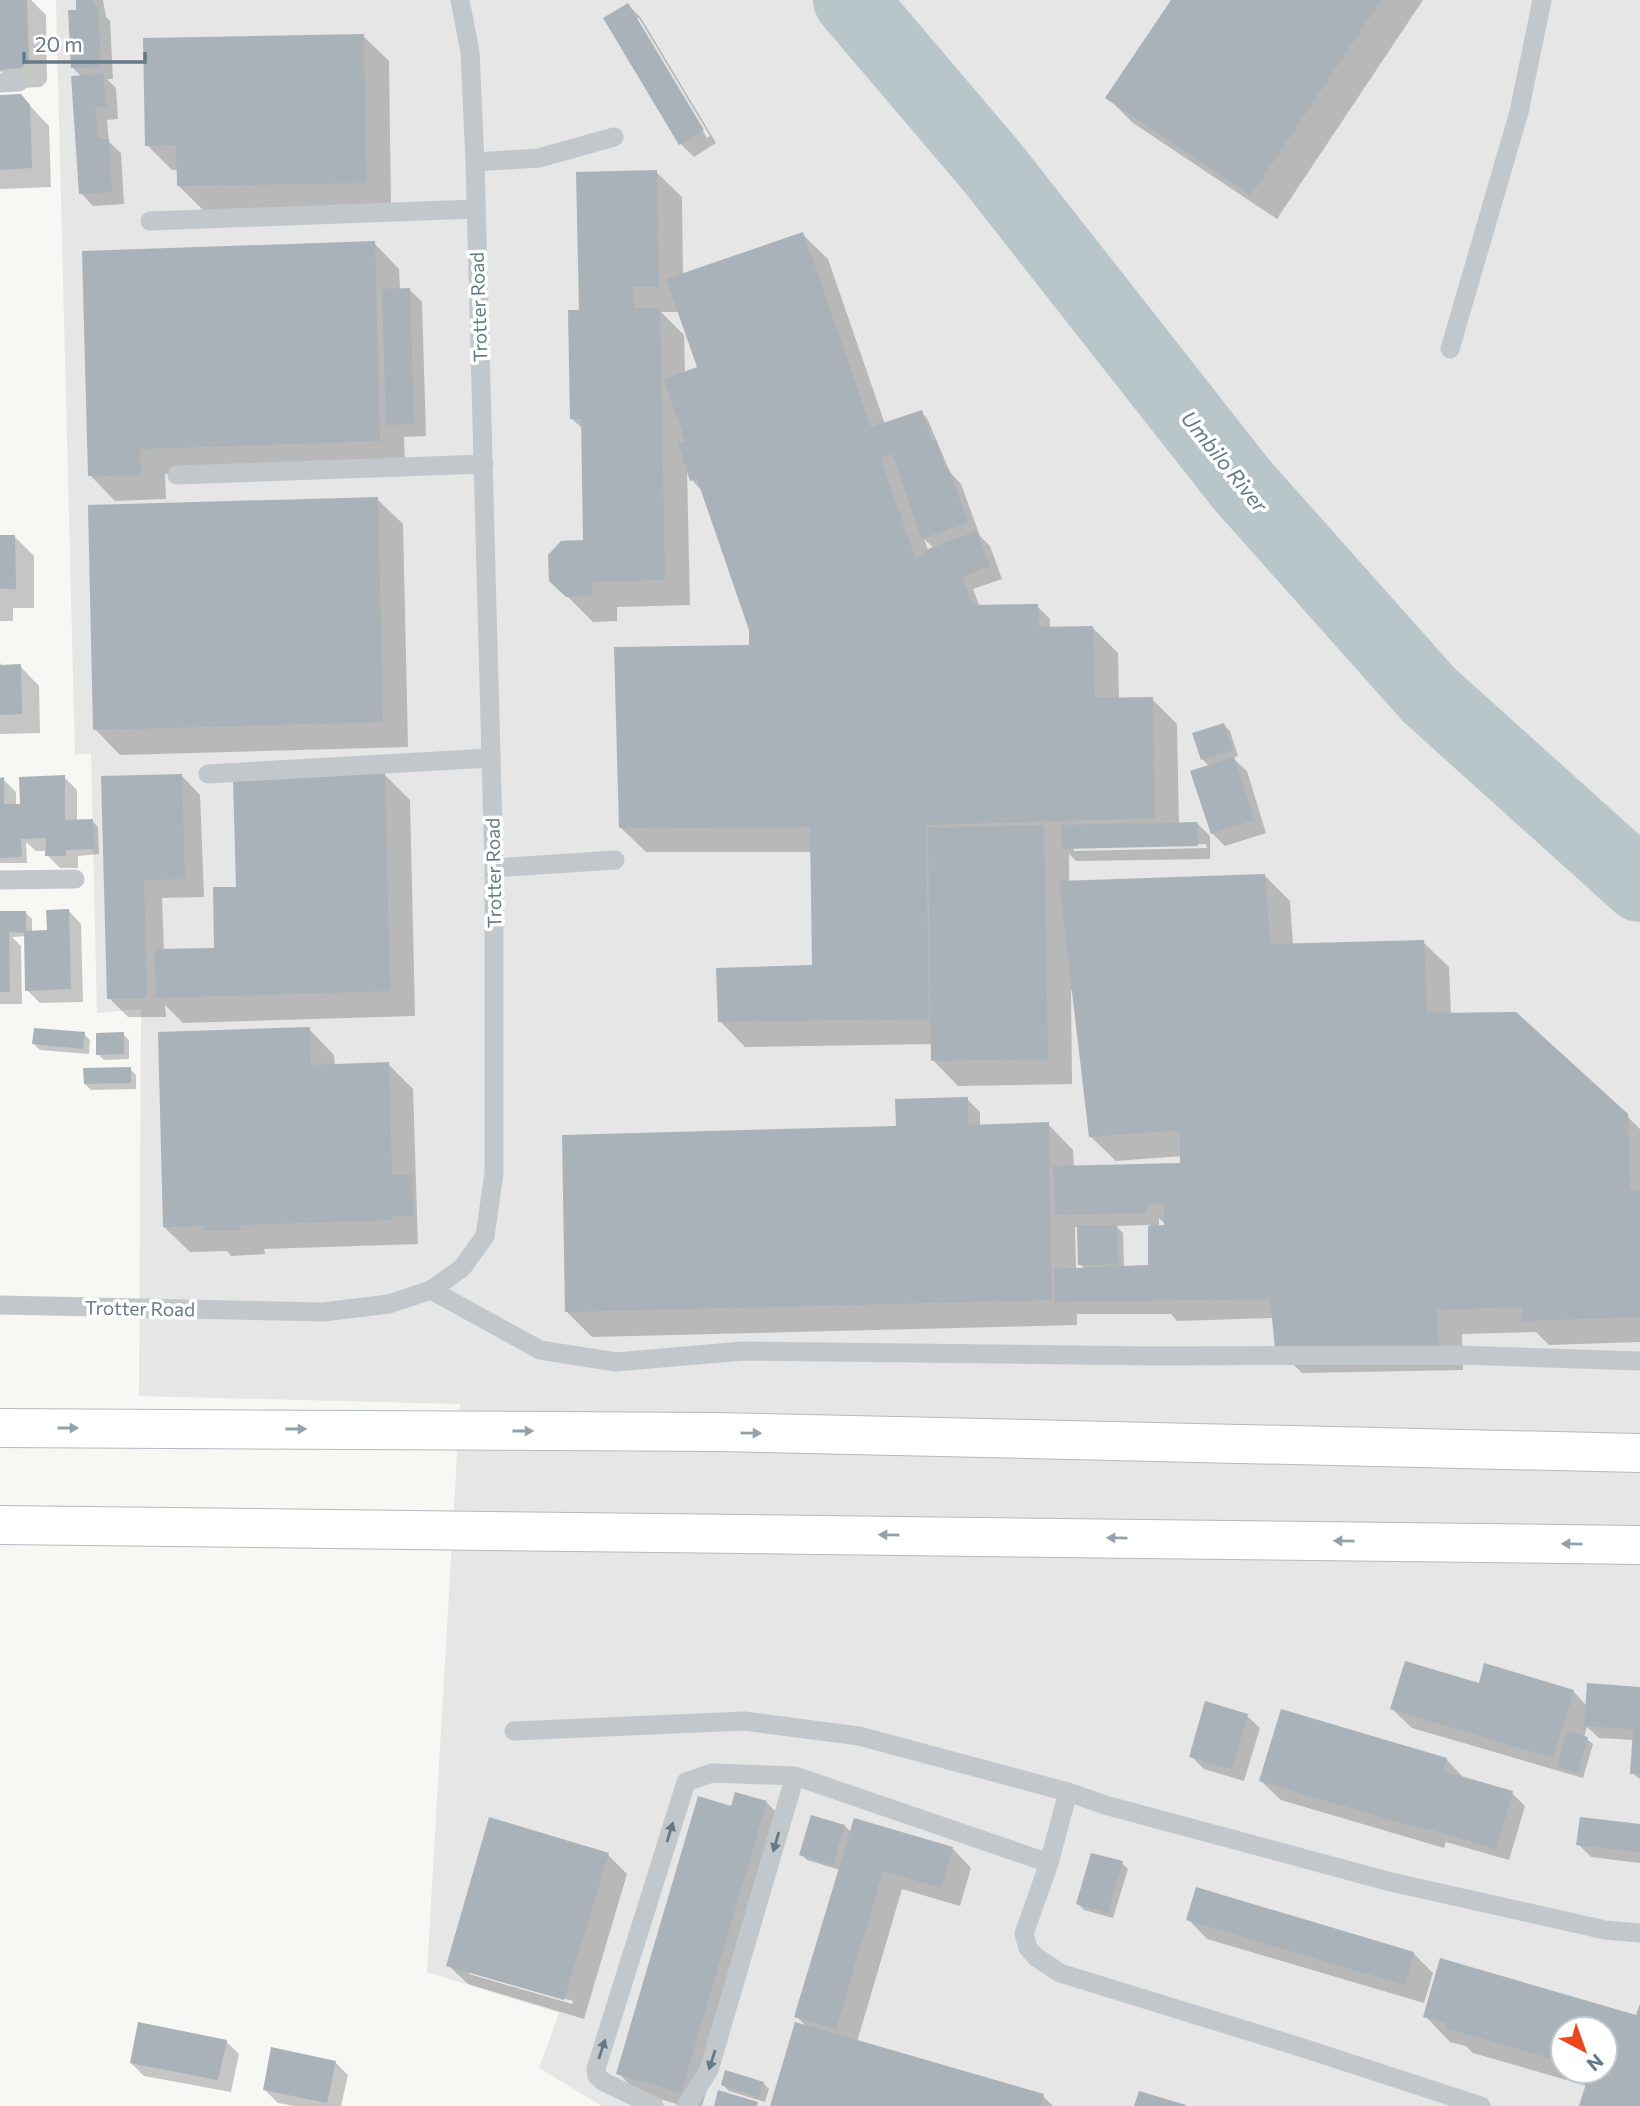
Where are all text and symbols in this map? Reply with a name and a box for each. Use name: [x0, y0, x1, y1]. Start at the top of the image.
scale bar: [24, 21, 145, 65]
text: 20 m: [35, 31, 83, 56]
street label: Trotter Road: [465, 252, 491, 362]
water label: Umbilo River: [1177, 405, 1274, 517]
street label: Trotter Road: [481, 818, 505, 928]
street label: Trotter Road: [85, 1296, 195, 1320]
one-way arrow: [57, 1422, 79, 1434]
one-way arrow: [285, 1423, 307, 1435]
one-way arrow: [512, 1425, 534, 1437]
one-way arrow: [740, 1427, 762, 1439]
one-way arrow: [878, 1530, 900, 1541]
one-way arrow: [1106, 1532, 1128, 1544]
one-way arrow: [1333, 1535, 1355, 1547]
one-way arrow: [1561, 1538, 1583, 1550]
one-way arrow: [665, 1821, 675, 1842]
one-way arrow: [770, 1831, 781, 1853]
north arrow: [1549, 2015, 1619, 2085]
one-way arrow: [597, 2039, 608, 2060]
one-way arrow: [706, 2050, 717, 2071]
text: N: [1583, 2050, 1608, 2077]

